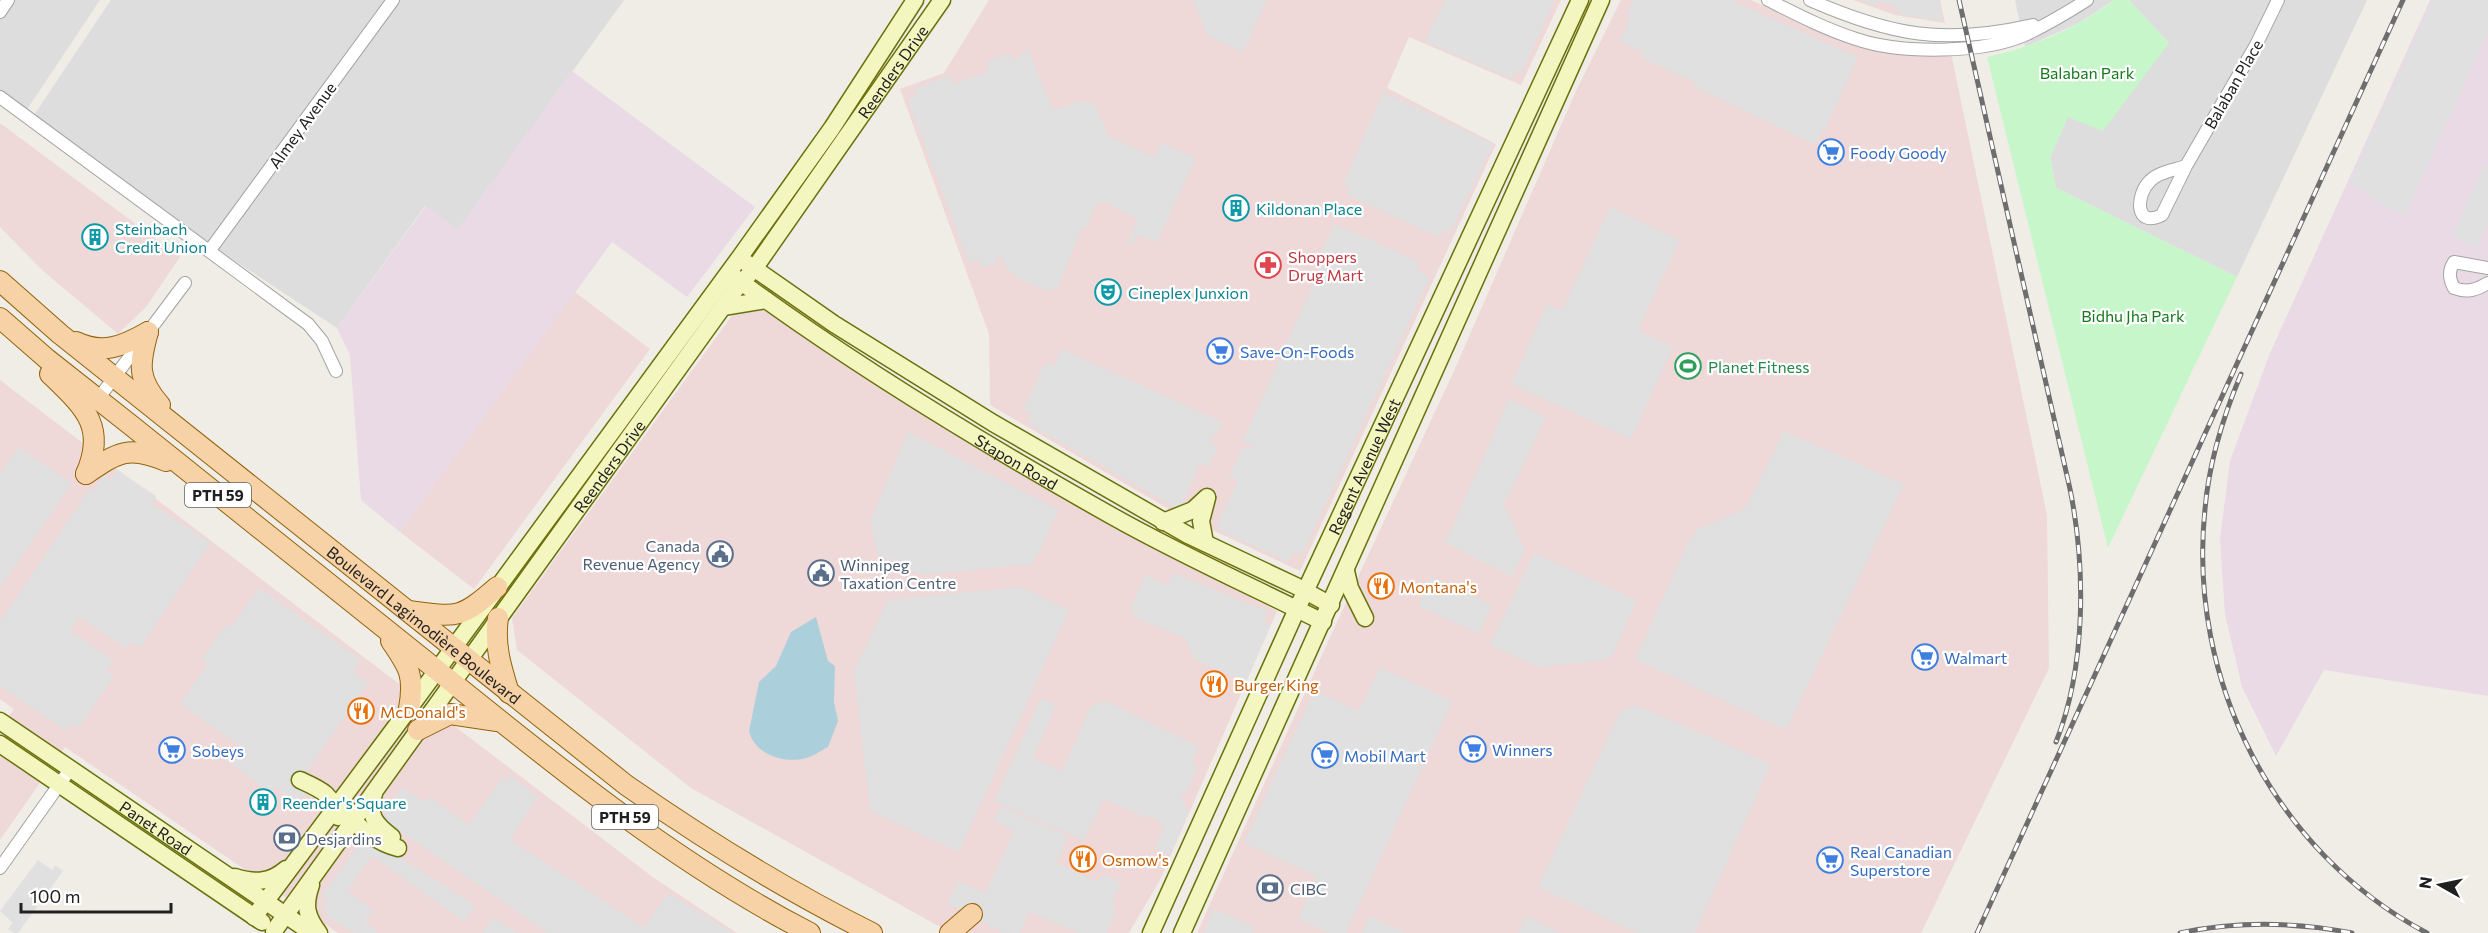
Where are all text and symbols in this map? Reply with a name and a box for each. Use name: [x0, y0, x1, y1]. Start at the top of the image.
street label: Reenders Drive: [853, 21, 931, 122]
street label: Balaban Place: [2200, 36, 2266, 132]
park label: Balaban Park: [2040, 63, 2135, 82]
street label: Almey Avenue: [264, 78, 340, 172]
supermarket icon: Foody Goody: [1816, 137, 1846, 167]
place label: Foody Goody: [1850, 143, 1947, 162]
building icon: Kildonan Place: [1221, 193, 1251, 223]
place label: Kildonan Place: [1256, 199, 1362, 218]
place label: Steinbach Credit Union: [115, 219, 207, 256]
building icon: Steinbach Credit Union: [80, 222, 110, 252]
place label: Shoppers Drug Mart: [1288, 247, 1364, 284]
pharmacy icon: Shoppers Drug Mart: [1253, 250, 1283, 280]
theatre icon: Cineplex Junxion: [1093, 277, 1123, 307]
place label: Cineplex Junxion: [1128, 283, 1248, 302]
park label: Bidhu Jha Park: [2081, 306, 2185, 325]
supermarket icon: Save-On-Foods: [1205, 336, 1235, 366]
place label: Save-On-Foods: [1240, 342, 1354, 361]
sports icon: Planet Fitness: [1673, 351, 1703, 381]
place label: Planet Fitness: [1708, 357, 1810, 376]
street label: Regent Avenue West: [1324, 394, 1403, 537]
street label: Reenders Drive: [569, 416, 648, 516]
street label: Stapon Road: [972, 429, 1062, 493]
road number: PTH 59: [185, 483, 251, 507]
place label: Canada Revenue Agency: [583, 536, 700, 573]
public building icon: Canada Revenue Agency: [705, 539, 735, 569]
street label: Boulevard Lagimodière Boulevard: [324, 541, 525, 707]
place label: Winnipeg Taxation Centre: [840, 555, 956, 592]
public building icon: Winnipeg Taxation Centre: [806, 558, 836, 588]
restaurant icon: Montana's: [1366, 571, 1396, 601]
place label: Montana's: [1400, 577, 1477, 596]
supermarket icon: Walmart: [1910, 642, 1940, 672]
place label: Walmart: [1944, 648, 2008, 667]
restaurant icon: Burger King: [1199, 669, 1229, 699]
place label: Burger King: [1234, 675, 1319, 694]
restaurant icon: McDonald's: [346, 696, 376, 726]
place label: McDonald's: [380, 702, 466, 721]
supermarket icon: Winners: [1458, 734, 1488, 764]
supermarket icon: Sobeys: [157, 735, 187, 765]
supermarket icon: Mobil Mart: [1310, 740, 1340, 770]
place label: Winners: [1492, 740, 1553, 759]
place label: Sobeys: [192, 741, 244, 760]
place label: Mobil Mart: [1344, 746, 1426, 765]
building icon: Reender's Square: [248, 787, 278, 817]
place label: Reender's Square: [282, 793, 407, 812]
street label: Panet Road: [117, 796, 196, 858]
road number: PTH 59: [592, 805, 658, 829]
bank icon: Desjardins: [272, 823, 302, 853]
place label: Desjardins: [306, 829, 382, 848]
place label: Real Canadian Superstore: [1850, 842, 1952, 879]
restaurant icon: Osmow's: [1068, 844, 1098, 874]
supermarket icon: Real Canadian Superstore: [1815, 845, 1845, 875]
place label: Osmow's: [1102, 850, 1169, 869]
north arrow: [2410, 855, 2470, 915]
bank icon: CIBC: [1255, 873, 1285, 903]
text: N: [2414, 875, 2435, 890]
scale bar: [21, 876, 171, 914]
place label: CIBC: [1290, 879, 1327, 898]
text: 100 m: [30, 885, 80, 907]

